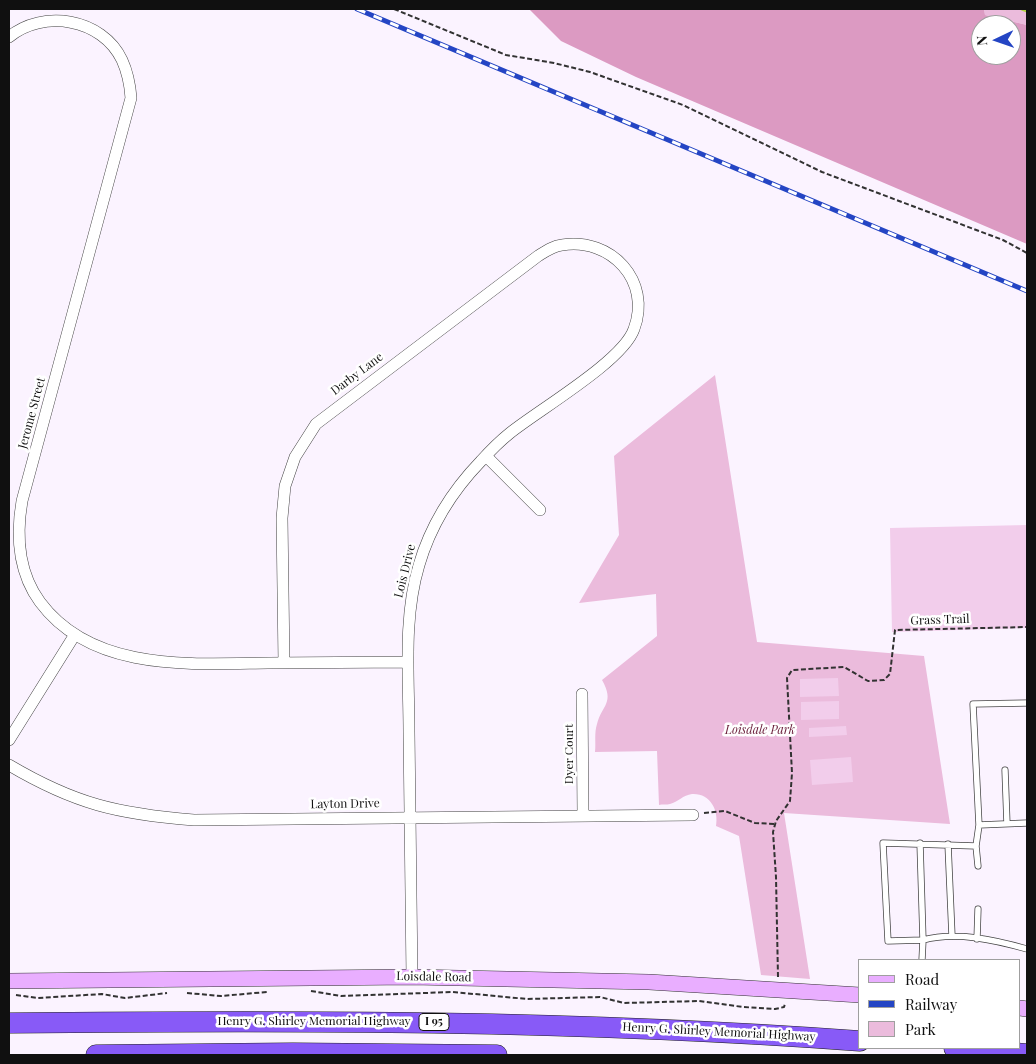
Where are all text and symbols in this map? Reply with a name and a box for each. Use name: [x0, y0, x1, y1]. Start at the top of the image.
north arrow: [971, 15, 1021, 65]
text: N: [972, 35, 991, 46]
street label: Darby Lane: [328, 350, 386, 398]
street label: Jerome Street: [16, 376, 48, 450]
street label: Lois Drive: [391, 543, 419, 599]
street label: Grass Trail: [910, 612, 970, 628]
park label: Loisdale Park: [725, 723, 795, 737]
street label: Dyer Court: [562, 724, 576, 784]
street label: Layton Drive: [310, 796, 380, 812]
legend: [858, 959, 1021, 1049]
street label: Loisdale Road: [396, 969, 472, 985]
text: Road: [905, 969, 939, 989]
text: Railway: [905, 994, 957, 1014]
street label: Henry G. Shirley Memorial Highway: [217, 1014, 411, 1028]
road number: I 95: [419, 1014, 449, 1030]
text: Park: [905, 1019, 936, 1039]
street label: Henry G. Shirley Memorial Highway: [622, 1020, 816, 1044]

